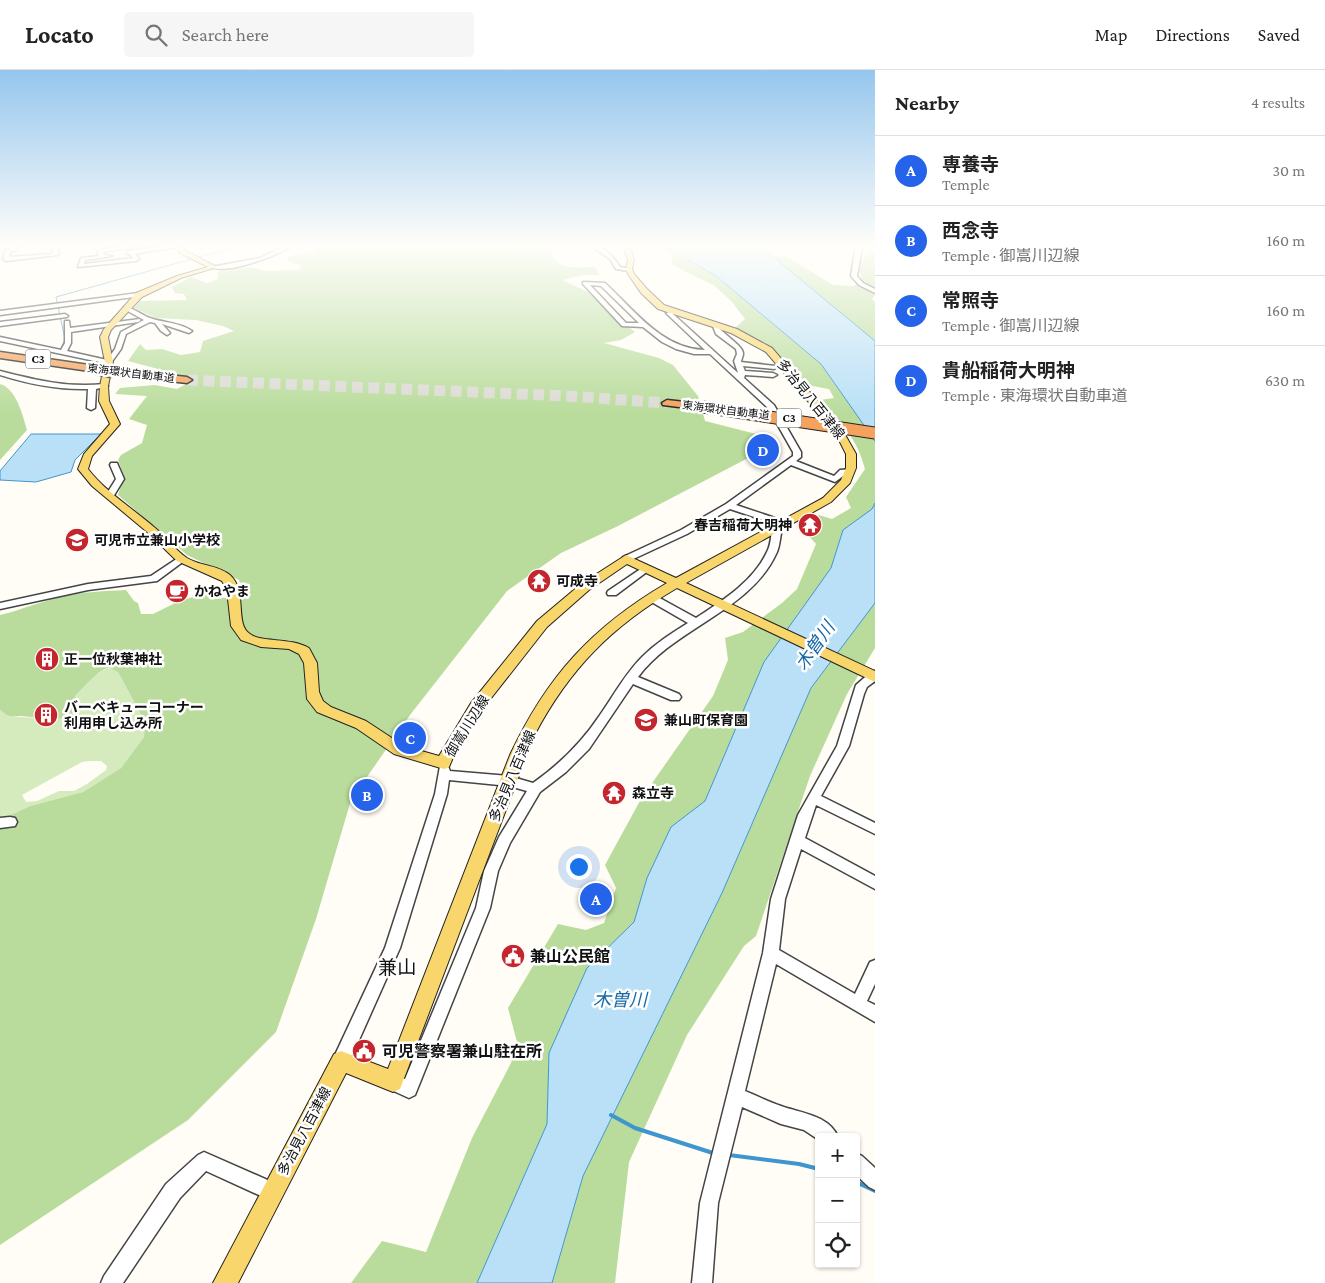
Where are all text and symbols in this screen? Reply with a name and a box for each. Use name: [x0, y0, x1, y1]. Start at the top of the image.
search box: [124, 12, 474, 57]
text: Locato: [25, 21, 94, 48]
icon: search: [142, 21, 170, 49]
text: Search here: [182, 24, 269, 45]
text: Map: [1095, 25, 1127, 45]
text: Directions: [1155, 25, 1230, 45]
text: Saved: [1258, 25, 1300, 45]
text: Nearby: [895, 91, 959, 115]
text: 4 results: [1251, 94, 1305, 111]
text: 専養寺: [942, 154, 999, 175]
text: A: [906, 162, 916, 179]
text: 30 m: [1273, 162, 1305, 179]
text: Temple: [942, 176, 990, 193]
text: 西念寺: [942, 220, 999, 241]
text: B: [906, 232, 916, 249]
text: 160 m: [1267, 232, 1305, 249]
text: Temple · 御嵩川辺線: [942, 247, 1079, 264]
text: 常照寺: [942, 290, 999, 311]
text: C: [906, 302, 916, 319]
text: 160 m: [1267, 302, 1305, 319]
text: Temple · 御嵩川辺線: [942, 317, 1079, 334]
road number: C3: [26, 350, 50, 368]
street label: 多治見八百津線: [774, 356, 848, 442]
text: 貴船稲荷大明神: [942, 360, 1075, 381]
street label: 東海環状自動車道: [87, 362, 175, 384]
text: D: [905, 372, 917, 389]
text: 630 m: [1265, 372, 1305, 389]
text: Temple · 東海環状自動車道: [942, 387, 1127, 404]
street label: 東海環状自動車道: [682, 399, 770, 421]
road number: C3: [776, 408, 802, 428]
pin: D: [747, 431, 779, 469]
temple icon: 春吉稲荷大明神: [797, 512, 823, 538]
place label: 春吉稲荷大明神: [694, 517, 792, 533]
school or university icon: 可児市立兼山小学校: [64, 527, 90, 553]
place label: 可児市立兼山小学校: [94, 532, 220, 548]
temple icon: 可成寺: [526, 568, 552, 594]
place label: 可成寺: [556, 573, 598, 589]
cafe icon: かねやま: [164, 578, 190, 604]
place label: かねやま: [194, 583, 250, 599]
water label: 木曽川: [791, 617, 840, 674]
building icon: 正一位秋葉神社: [34, 646, 60, 672]
place label: 正一位秋葉神社: [64, 651, 162, 667]
street label: 御嵩川辺線: [442, 692, 492, 760]
place label: バーベキューコーナー 利用申し込み所: [64, 699, 204, 731]
building icon: バーベキューコーナー 利用申し込み所: [33, 702, 59, 728]
school or university icon: 兼山町保育園: [633, 707, 659, 733]
place label: 兼山町保育園: [664, 712, 748, 728]
pin: C: [394, 719, 426, 757]
street label: 多治見八百津線: [485, 728, 539, 824]
pin: B: [351, 776, 383, 814]
temple icon: 森立寺: [601, 780, 627, 806]
place label: 森立寺: [632, 785, 674, 801]
your location: [566, 854, 592, 880]
pin: A: [580, 880, 612, 918]
public building icon: 兼山公民館: [500, 943, 526, 969]
place label: 兼山公民館: [530, 948, 610, 965]
district label: 兼山: [378, 957, 416, 978]
water label: 木曽川: [593, 990, 649, 1010]
public building icon: 可児警察署兼山駐在所: [351, 1038, 377, 1064]
place label: 可児警察署兼山駐在所: [382, 1043, 542, 1060]
street label: 多治見八百津線: [274, 1084, 334, 1178]
map controls: [815, 1133, 860, 1268]
button: +: [815, 1133, 860, 1178]
button: −: [815, 1178, 860, 1223]
button: locate: [815, 1223, 860, 1268]

